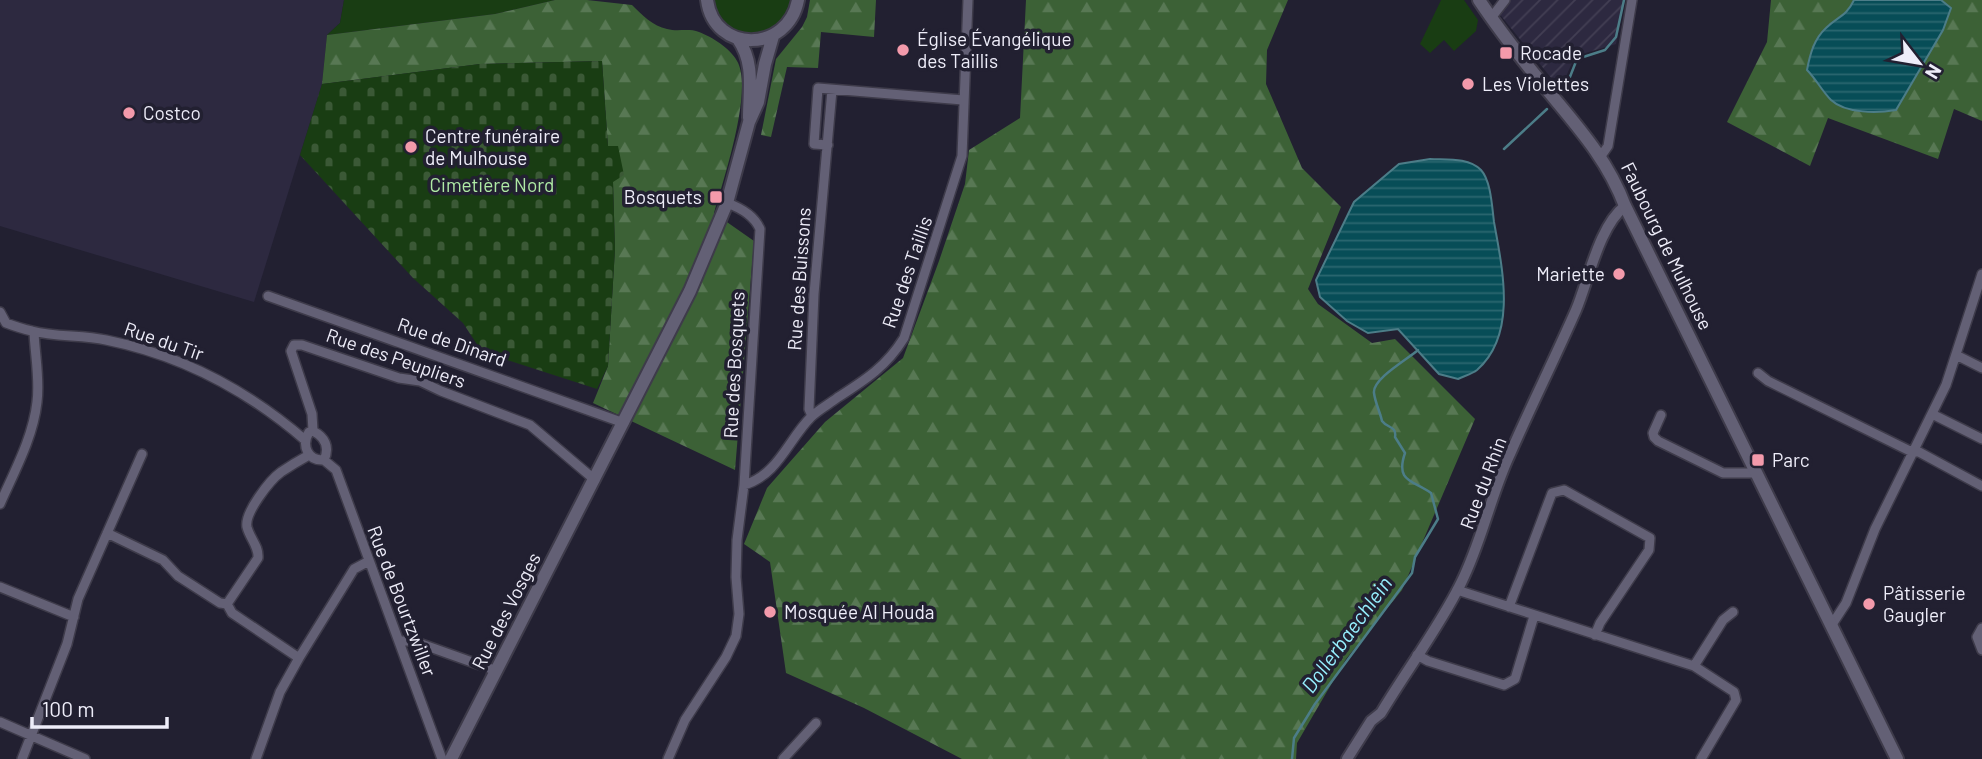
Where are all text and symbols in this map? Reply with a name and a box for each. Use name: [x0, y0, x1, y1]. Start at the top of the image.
place label: Église Évangélique des Taillis: [917, 27, 1072, 72]
north arrow: [1884, 28, 1954, 98]
place label: Rocade: [1520, 41, 1582, 64]
marker: Église Évangélique des Taillis: [895, 42, 911, 58]
marker: Rocade: [1498, 45, 1514, 61]
text: N: [1921, 61, 1947, 83]
place label: Les Violettes: [1482, 72, 1589, 95]
marker: Les Violettes: [1460, 76, 1476, 92]
place label: Costco: [143, 101, 201, 124]
marker: Costco: [121, 105, 137, 121]
place label: Centre funéraire de Mulhouse: [425, 124, 560, 169]
marker: Centre funéraire de Mulhouse: [403, 139, 419, 155]
street label: Faubourg de Mulhouse: [1617, 158, 1718, 333]
park label: Cimetière Nord: [430, 173, 554, 196]
place label: Bosquets: [624, 185, 702, 208]
marker: Bosquets: [708, 189, 724, 205]
street label: Rue des Buissons: [782, 207, 815, 351]
street label: Rue des Taillis: [877, 213, 936, 331]
place label: Mariette: [1536, 262, 1605, 285]
marker: Mariette: [1611, 266, 1627, 282]
street label: Rue des Bosquets: [718, 291, 749, 439]
street label: Rue de Dinard: [395, 312, 510, 371]
street label: Rue du Tir: [121, 316, 207, 365]
street label: Rue des Peupliers: [323, 323, 469, 392]
street label: Rue du Rhin: [1454, 433, 1511, 532]
place label: Parc: [1772, 448, 1810, 471]
marker: Parc: [1750, 452, 1766, 468]
street label: Rue de Bourtzwiller: [363, 522, 442, 679]
street label: Rue des Vosges: [466, 549, 545, 673]
water label: Dollerbaechlein: [1295, 571, 1396, 697]
place label: Pâtisserie Gaugler: [1883, 581, 1966, 626]
marker: Pâtisserie Gaugler: [1861, 596, 1877, 612]
place label: Mosquée Al Houda: [784, 600, 935, 623]
marker: Mosquée Al Houda: [762, 604, 778, 620]
scale bar: [32, 686, 166, 730]
text: 100 m: [42, 696, 95, 721]

